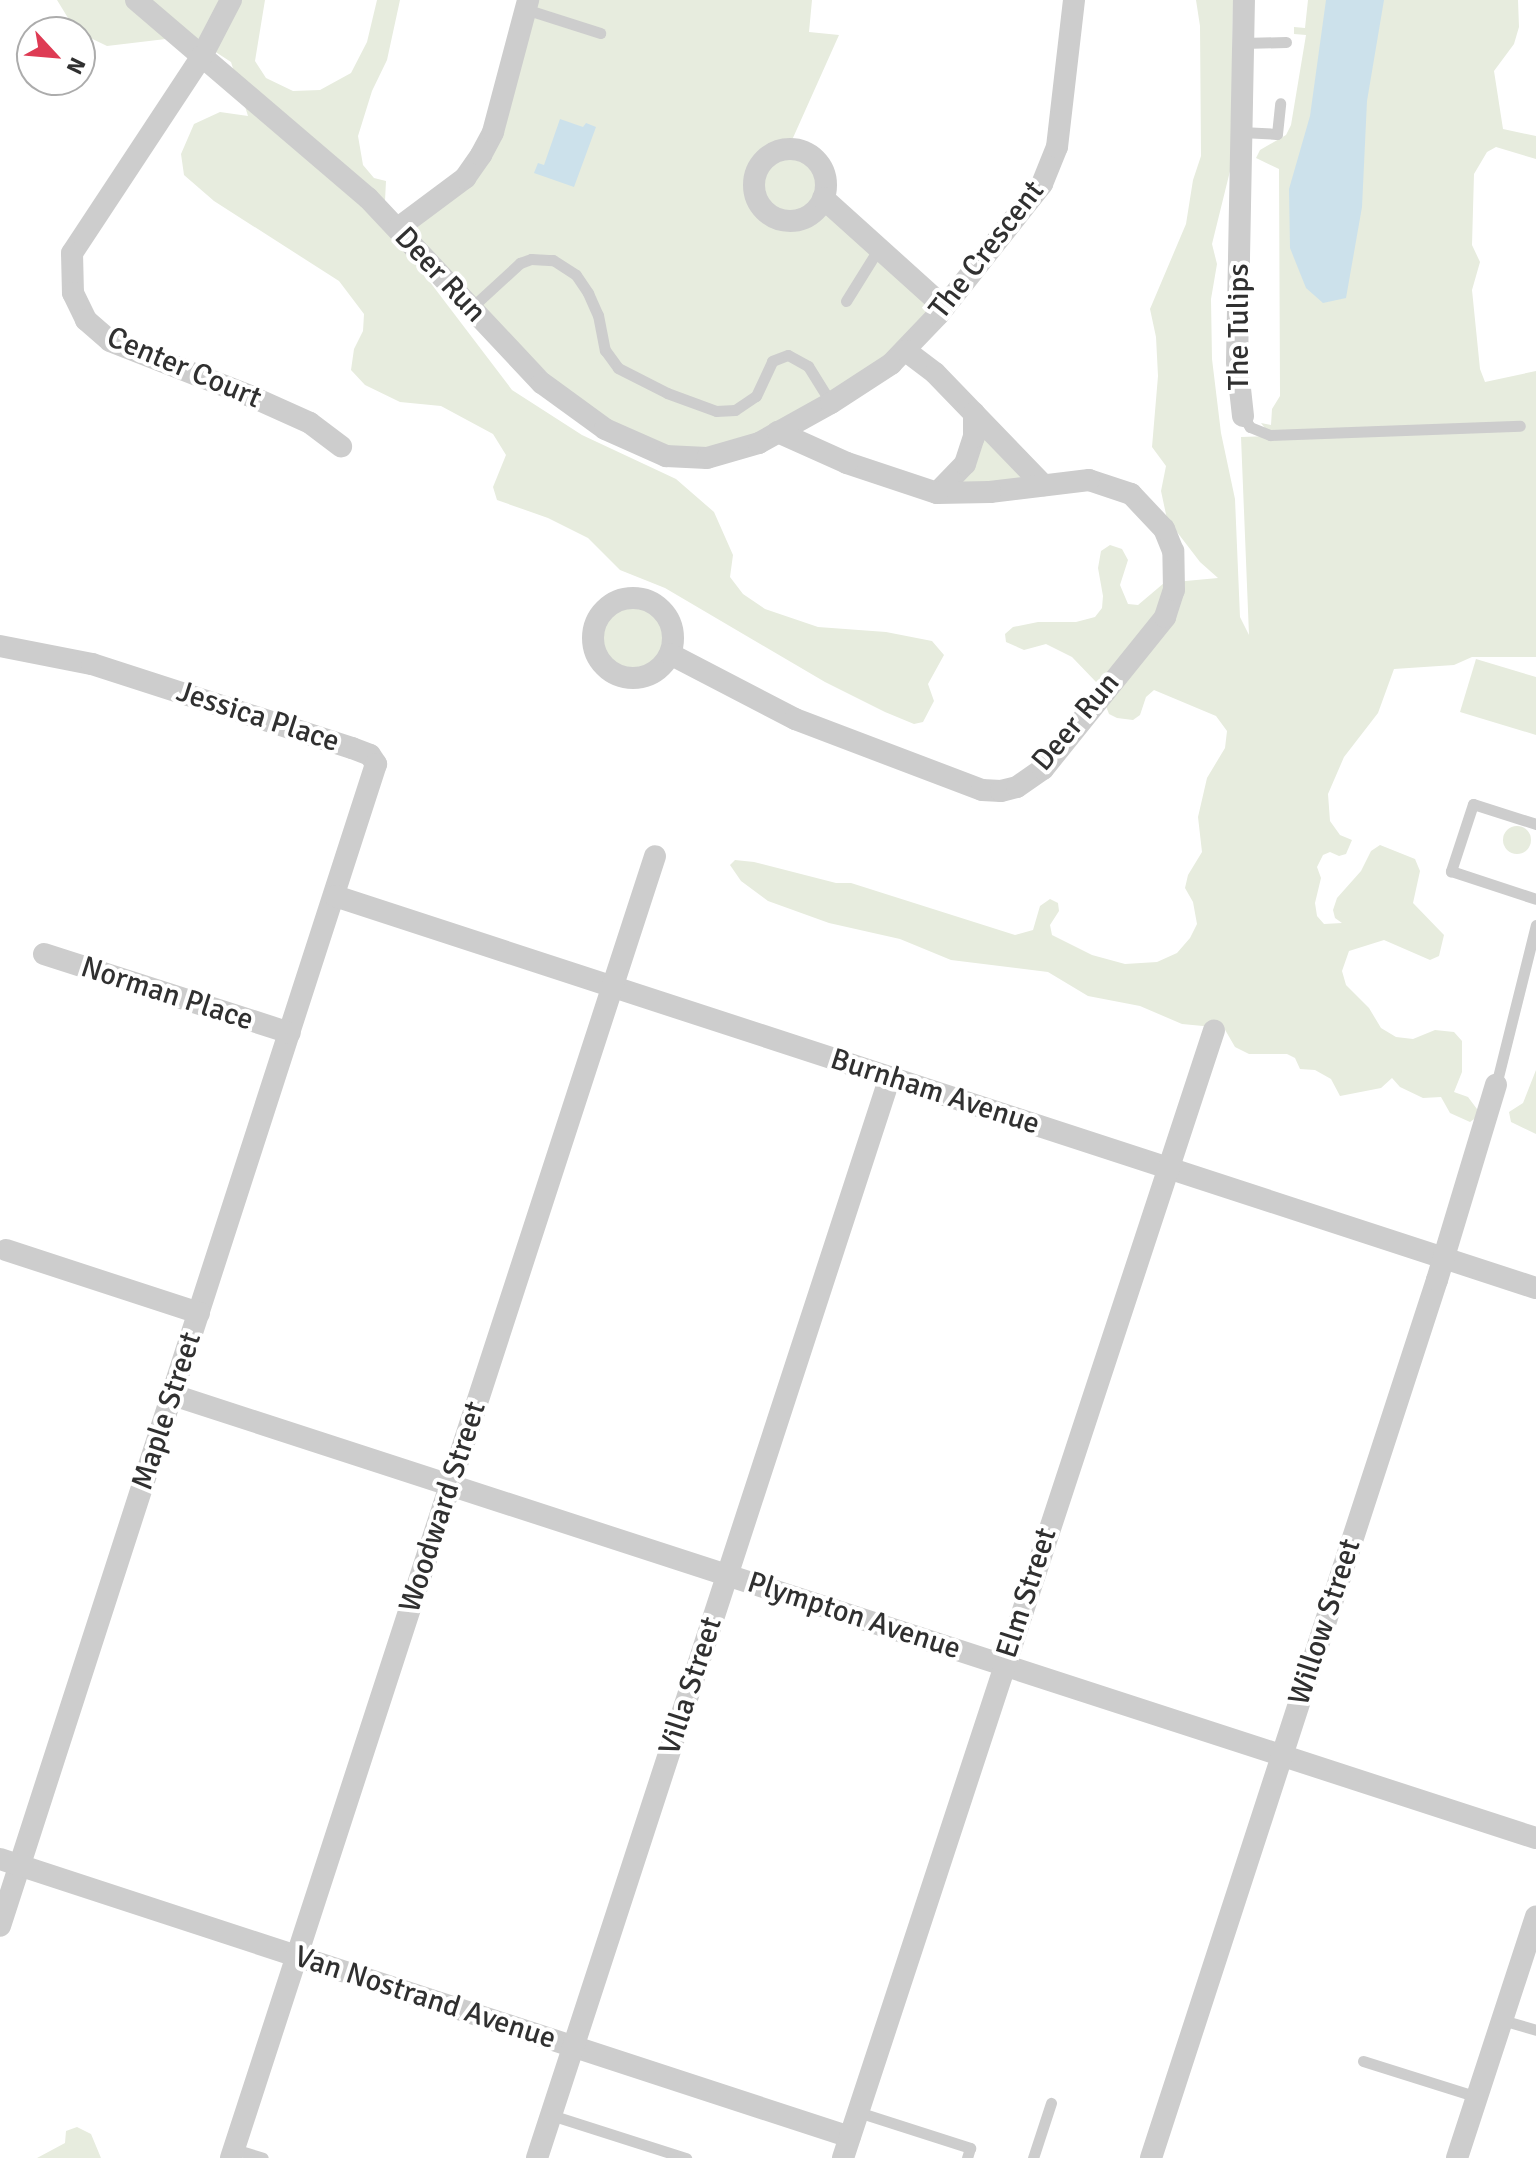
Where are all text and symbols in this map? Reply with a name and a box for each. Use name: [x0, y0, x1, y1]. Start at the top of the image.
north arrow: [16, 16, 96, 96]
text: N: [61, 53, 92, 79]
street label: The Crescent: [922, 174, 1052, 326]
street label: Deer Run: [387, 220, 493, 330]
street label: The Tulips: [1221, 263, 1257, 391]
street label: Center Court: [101, 319, 267, 417]
street label: Deer Run: [1025, 666, 1127, 778]
street label: Jessica Place: [172, 674, 344, 760]
street label: Norman Place: [76, 949, 258, 1039]
street label: Burnham Avenue: [826, 1041, 1044, 1143]
street label: Maple Street: [125, 1328, 209, 1494]
street label: Woodward Street: [392, 1397, 494, 1617]
street label: Elm Street: [989, 1523, 1065, 1663]
street label: Willow Street: [1281, 1534, 1369, 1710]
street label: Plympton Avenue: [743, 1565, 965, 1667]
street label: Villa Street: [652, 1613, 730, 1759]
street label: Van Nostrand Avenue: [290, 1939, 560, 2057]

